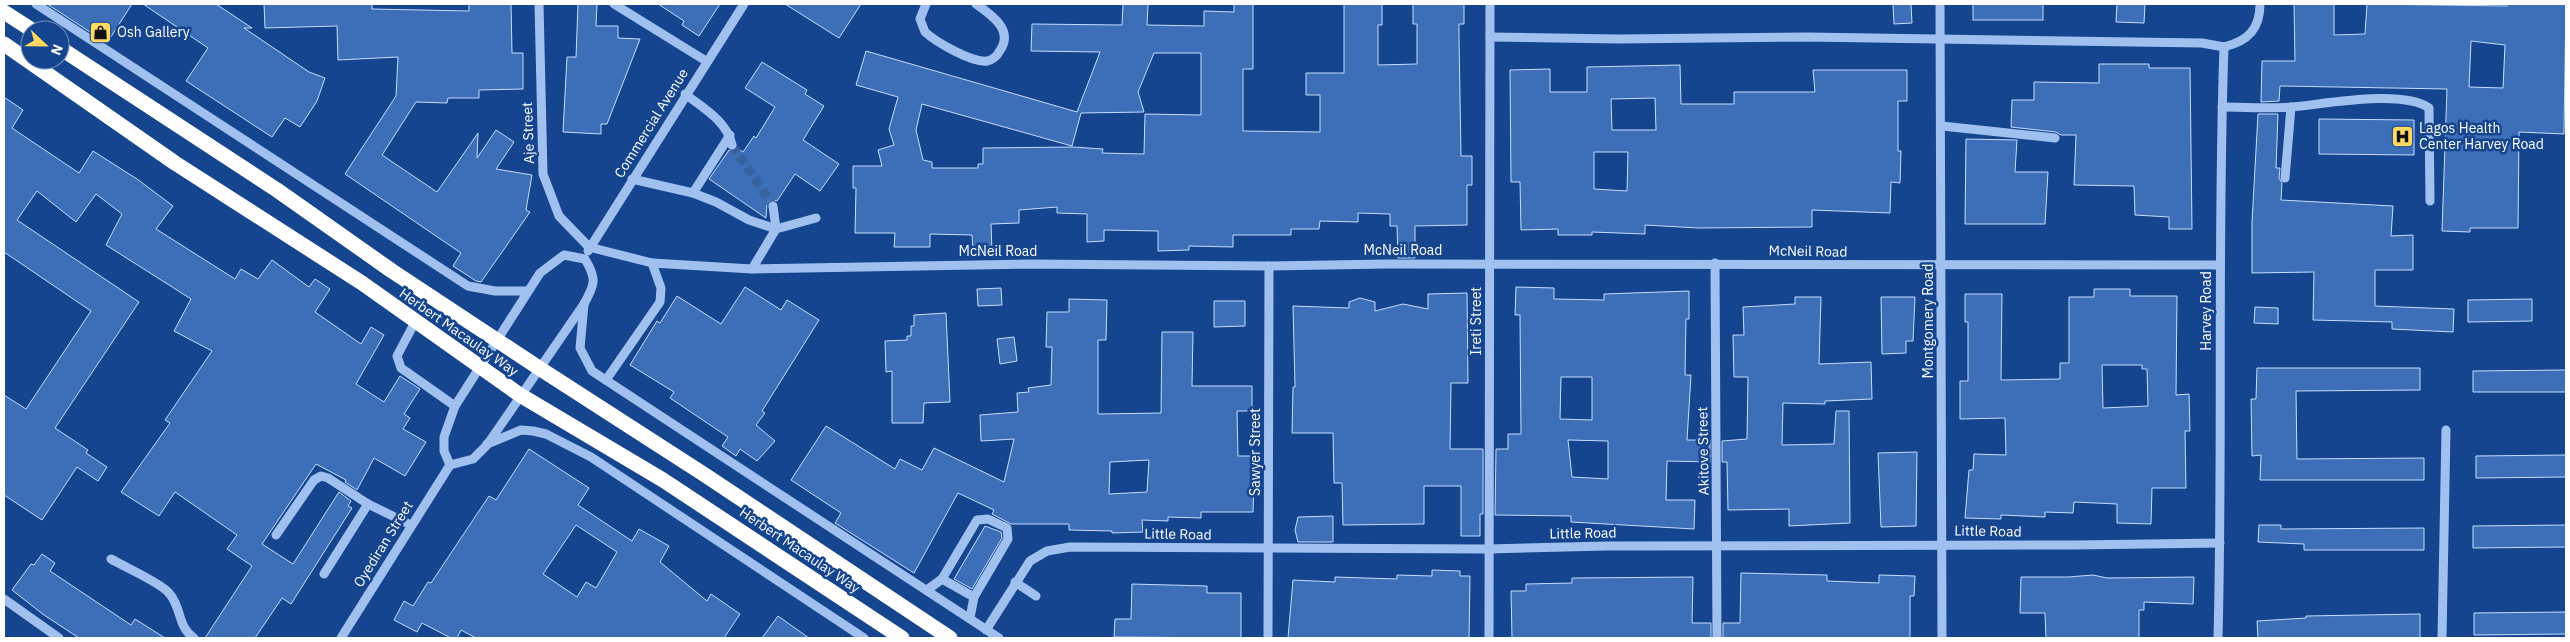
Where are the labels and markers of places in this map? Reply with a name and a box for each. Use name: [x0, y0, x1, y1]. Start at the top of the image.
shop icon: Osh Gallery: [89, 20, 113, 44]
place label: Osh Gallery: [117, 23, 190, 41]
place label: Lagos Health Center Harvey Road: [2419, 119, 2544, 153]
hospital icon: Lagos Health Center Harvey Road: [2391, 124, 2415, 148]

